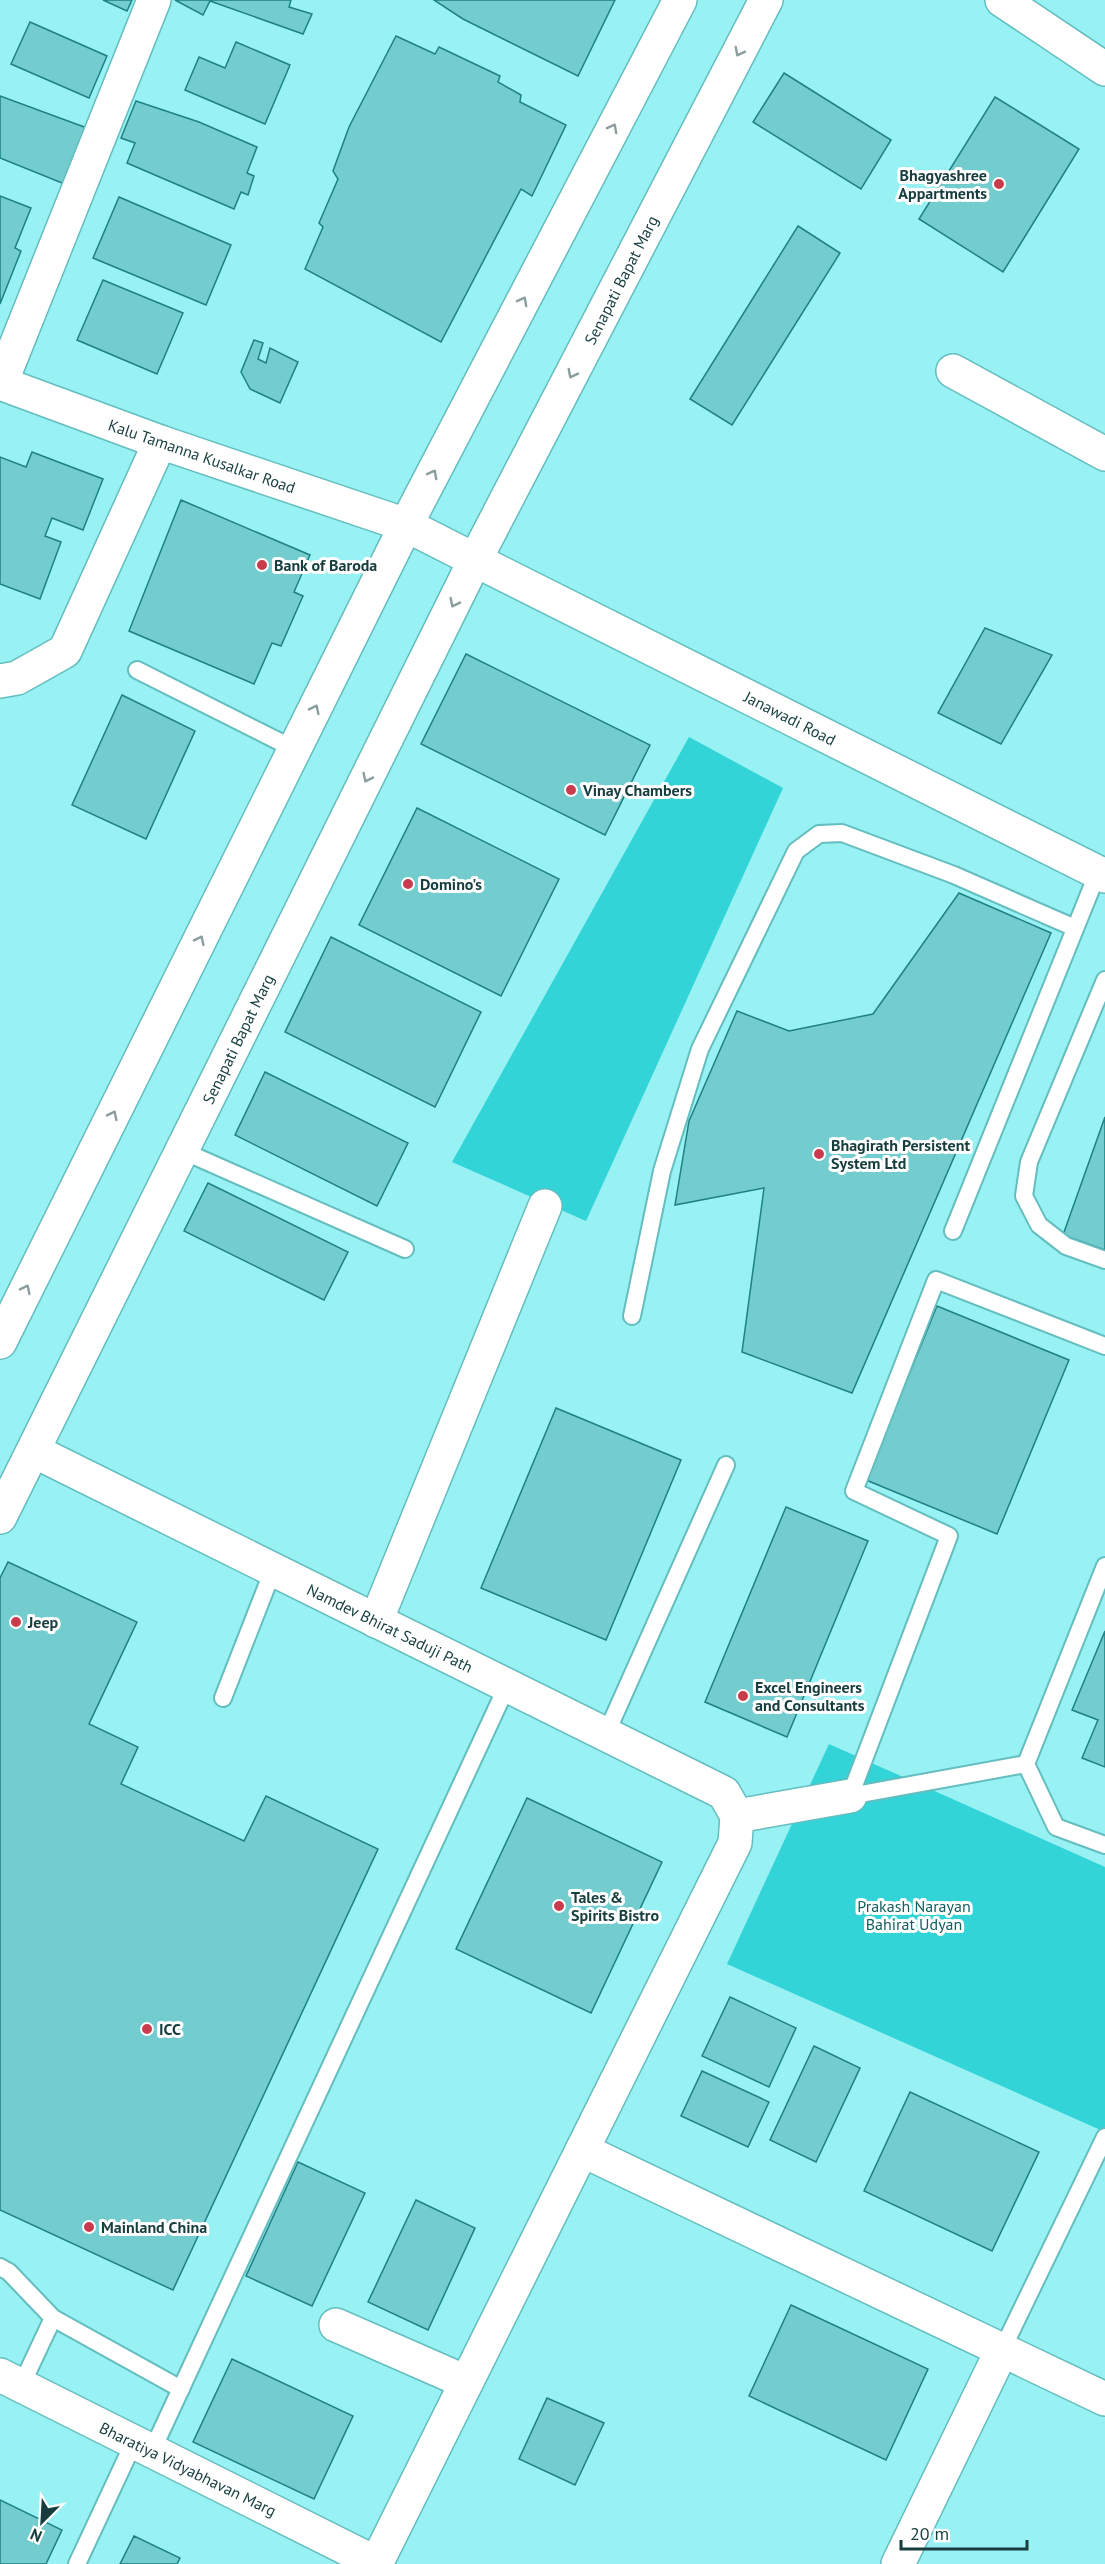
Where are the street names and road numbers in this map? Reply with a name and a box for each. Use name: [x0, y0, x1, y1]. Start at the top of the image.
street label: Senapati Bapat Marg: [580, 212, 662, 348]
street label: Kalu Tamanna Kusalkar Road: [106, 415, 298, 497]
street label: Janawadi Road: [740, 686, 839, 750]
street label: Senapati Bapat Marg: [198, 971, 278, 1107]
street label: Namdev Bhirat Saduji Path: [304, 1579, 476, 1677]
street label: Bharatiya Vidyabhavan Marg: [96, 2417, 280, 2521]

